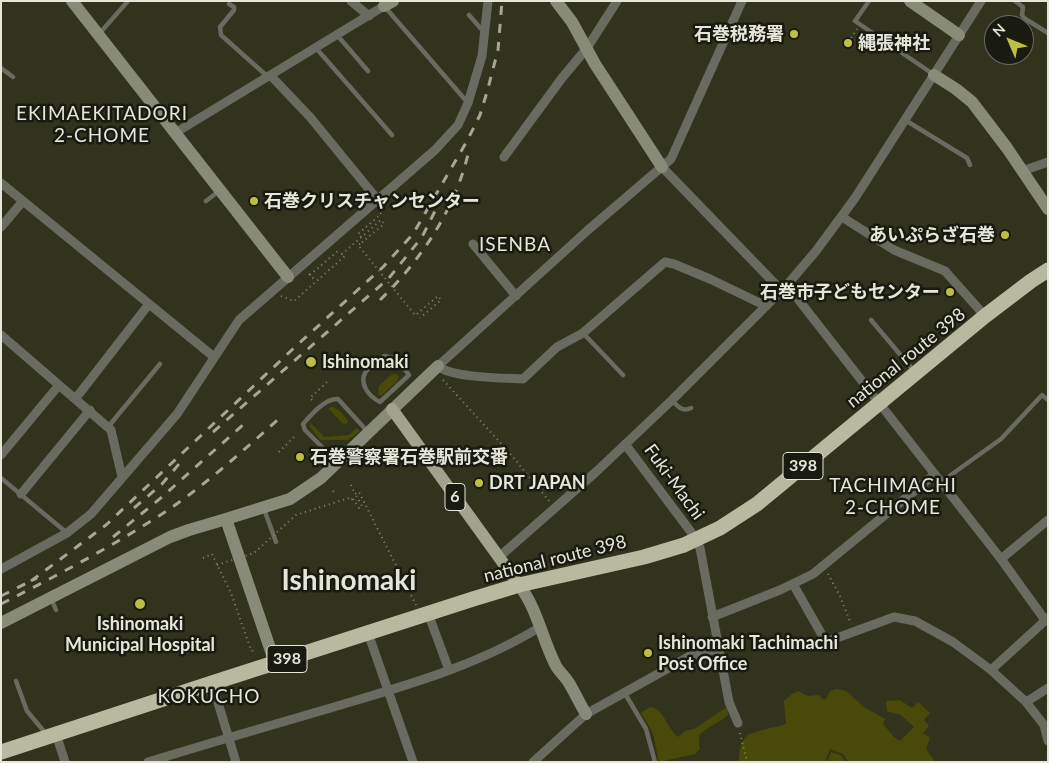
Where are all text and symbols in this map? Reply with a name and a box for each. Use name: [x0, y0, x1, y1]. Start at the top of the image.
north arrow: [984, 15, 1034, 65]
text: N: [989, 20, 1009, 40]
place label: 石巻税務署: [694, 23, 784, 45]
marker: 石巻税務署: [788, 28, 800, 40]
place label: 縄張神社: [858, 32, 930, 54]
marker: 縄張神社: [842, 37, 854, 49]
district label: EKIMAEKITADORI 2-CHOME: [14, 103, 190, 147]
place label: 石巻クリスチャンセンター: [264, 190, 480, 212]
marker: 石巻クリスチャンセンター: [248, 195, 260, 207]
place label: あいぷらざ石巻: [869, 224, 995, 246]
marker: あいぷらざ石巻: [999, 229, 1011, 241]
district label: ISENBA: [478, 234, 552, 256]
place label: 石巻市子どもセンター: [760, 281, 940, 303]
marker: 石巻市子どもセンター: [944, 286, 956, 298]
street label: national route 398: [842, 304, 970, 412]
place label: Ishinomaki: [322, 351, 409, 373]
marker: Ishinomaki: [304, 355, 318, 369]
street label: Fuki-Machi: [639, 440, 709, 524]
place label: 石巻警察署石巻駅前交番: [310, 446, 508, 468]
marker: 石巻警察署石巻駅前交番: [294, 451, 306, 463]
road number: 398: [783, 452, 823, 480]
place label: DRT JAPAN: [489, 472, 586, 494]
district label: TACHIMACHI 2-CHOME: [828, 475, 958, 519]
marker: DRT JAPAN: [473, 477, 485, 489]
road number: 6: [445, 484, 465, 511]
street label: national route 398: [481, 531, 629, 587]
district label: Ishinomaki: [282, 564, 416, 598]
marker: Ishinomaki Municipal Hospital: [133, 597, 147, 611]
place label: Ishinomaki Municipal Hospital: [65, 613, 215, 656]
place label: Ishinomaki Tachimachi Post Office: [658, 632, 838, 674]
road number: 398: [267, 646, 307, 672]
marker: Ishinomaki Tachimachi Post Office: [642, 647, 654, 659]
district label: KOKUCHO: [157, 686, 261, 708]

